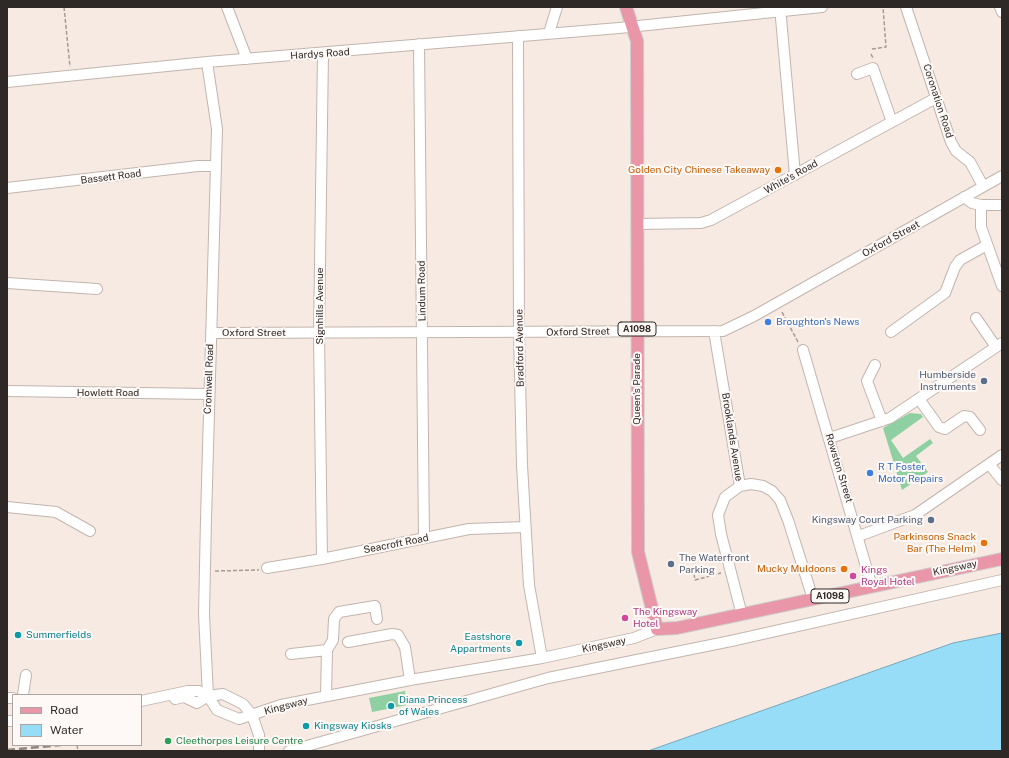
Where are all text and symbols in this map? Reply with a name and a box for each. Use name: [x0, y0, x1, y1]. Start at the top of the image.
street label: Hardys Road: [290, 46, 350, 62]
street label: Coronation Road: [920, 63, 956, 139]
street label: White's Road: [762, 157, 820, 197]
place label: Golden City Chinese Takeaway: [628, 164, 770, 176]
marker: Golden City Chinese Takeaway: [773, 165, 783, 175]
street label: Bassett Road: [80, 167, 142, 187]
street label: Oxford Street: [860, 218, 922, 260]
street label: Lindum Road: [415, 261, 429, 321]
street label: Signhills Avenue: [314, 267, 326, 345]
street label: Bradford Avenue: [513, 309, 527, 387]
place label: Broughton's News: [776, 316, 859, 328]
marker: Broughton's News: [763, 317, 773, 327]
road number: A1098: [618, 322, 656, 336]
street label: Oxford Street: [546, 325, 610, 339]
street label: Oxford Street: [222, 327, 286, 339]
street label: Cromwell Road: [202, 344, 216, 414]
street label: Queen's Parade: [631, 353, 643, 425]
place label: Humberside Instruments: [919, 369, 976, 392]
marker: Humberside Instruments: [979, 376, 989, 386]
street label: Howlett Road: [77, 387, 139, 399]
street label: Brooklands Avenue: [719, 392, 745, 482]
street label: Rowston Street: [823, 432, 855, 504]
place label: R T Foster Motor Repairs: [878, 461, 943, 484]
marker: R T Foster Motor Repairs: [865, 468, 875, 478]
place label: Kingsway Court Parking: [812, 514, 923, 526]
marker: Kingsway Court Parking: [926, 515, 936, 525]
place label: Parkinsons Snack Bar (The Helm): [894, 531, 976, 554]
street label: Seacroft Road: [362, 532, 430, 556]
marker: Parkinsons Snack Bar (The Helm): [979, 538, 989, 548]
place label: The Waterfront Parking: [679, 552, 750, 576]
street label: Kingsway: [932, 557, 978, 579]
marker: The Waterfront Parking: [666, 559, 676, 569]
place label: Mucky Muldoons: [757, 563, 836, 575]
marker: Mucky Muldoons: [839, 564, 849, 574]
place label: Kings Royal Hotel: [861, 564, 915, 588]
marker: Kings Royal Hotel: [848, 571, 858, 581]
road number: A1098: [811, 589, 849, 603]
place label: The Kingsway Hotel: [633, 606, 697, 630]
marker: The Kingsway Hotel: [620, 613, 630, 623]
place label: Summerfields: [26, 629, 91, 641]
marker: Summerfields: [13, 630, 23, 640]
place label: Eastshore Appartments: [450, 631, 511, 654]
street label: Kingsway: [581, 634, 627, 656]
marker: Eastshore Appartments: [514, 638, 524, 648]
legend: [12, 694, 142, 746]
street label: Kingsway: [263, 694, 309, 718]
place label: Diana Princess of Wales: [399, 694, 467, 718]
marker: Diana Princess of Wales: [386, 701, 396, 711]
text: Road: [50, 703, 78, 717]
place label: Kingsway Kiosks: [314, 720, 392, 732]
marker: Kingsway Kiosks: [301, 721, 311, 731]
text: Water: [50, 723, 83, 737]
place label: Cleethorpes Leisure Centre: [176, 735, 303, 747]
marker: Cleethorpes Leisure Centre: [163, 736, 173, 746]

